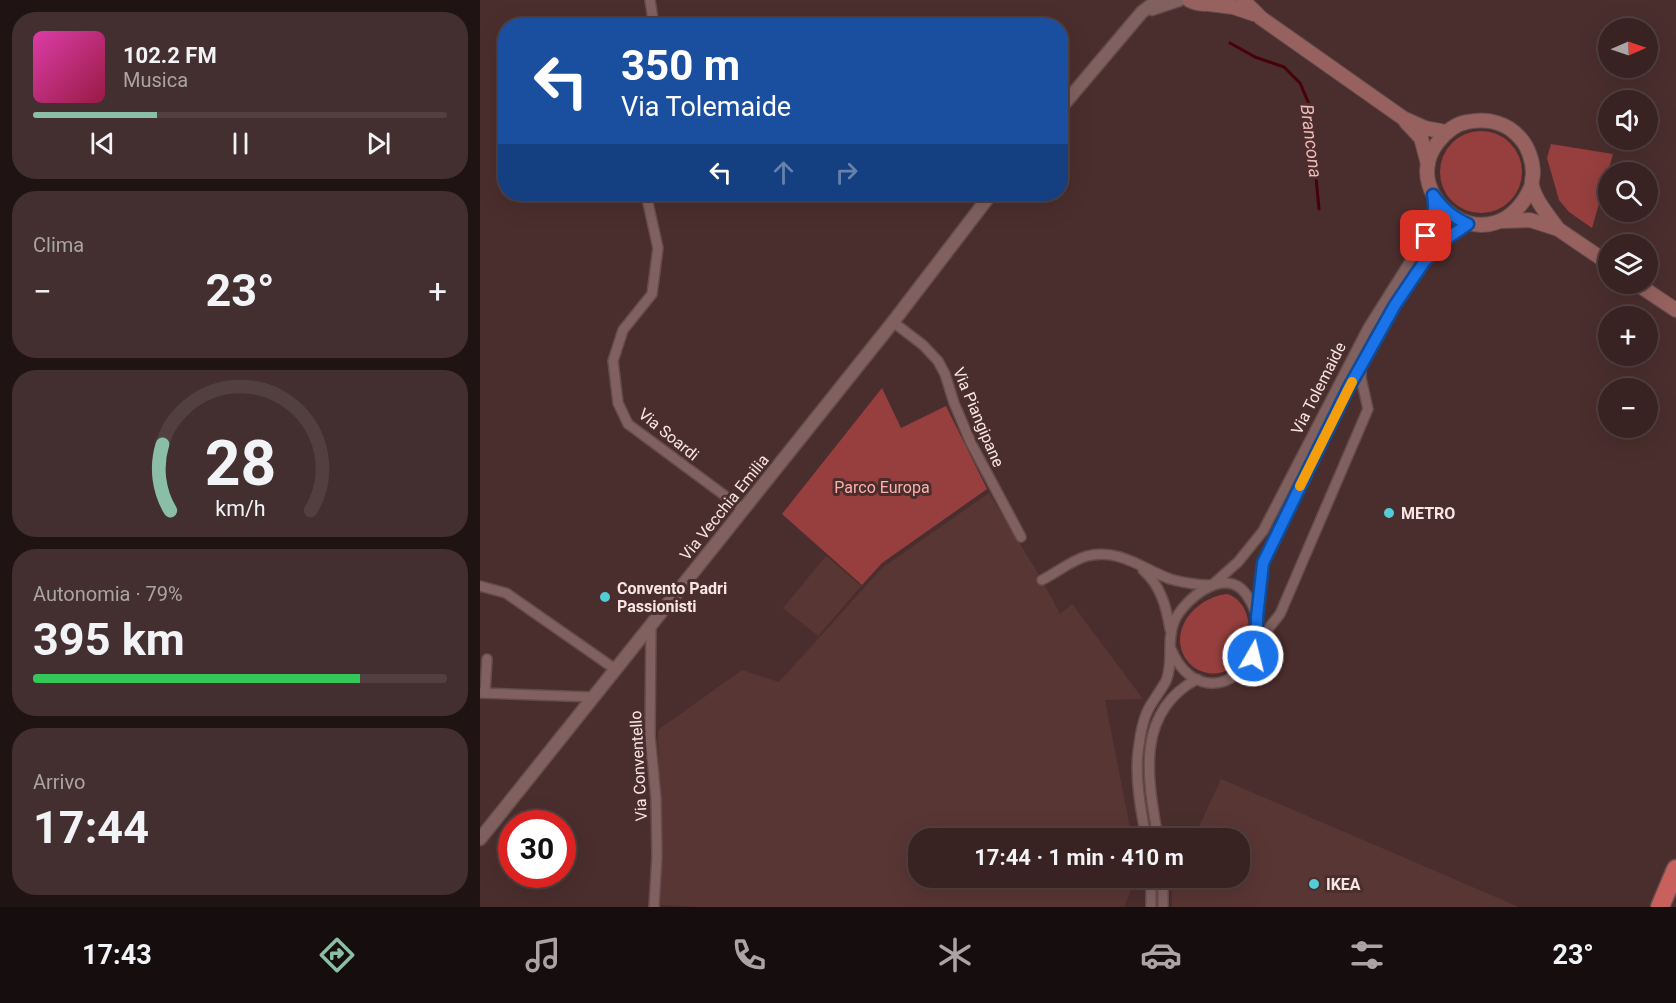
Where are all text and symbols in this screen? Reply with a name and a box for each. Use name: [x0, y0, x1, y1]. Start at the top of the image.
north arrow: [1598, 18, 1658, 78]
map controls: [1598, 18, 1658, 438]
text: 350 m: [621, 41, 740, 90]
icon: left: [522, 42, 600, 120]
text: 102.2 FM: [123, 43, 217, 68]
text: Musica: [123, 68, 188, 92]
button: sound: [1598, 90, 1658, 150]
text: Via Tolemaide: [621, 91, 791, 123]
water label: Brancona: [1297, 103, 1326, 179]
icon: previous: [86, 127, 119, 160]
icon: pause: [224, 127, 257, 160]
icon: next: [362, 127, 395, 160]
icon: left: [704, 156, 737, 189]
icon: ahead: [767, 156, 800, 189]
icon: right: [830, 156, 863, 189]
button: search: [1598, 162, 1658, 222]
pin: [1400, 210, 1451, 261]
icon: arrive: [1409, 219, 1442, 252]
text: Clima: [33, 233, 84, 257]
button: layers: [1598, 234, 1658, 294]
text: 23°: [205, 264, 275, 317]
text: −: [33, 272, 52, 311]
text: +: [428, 272, 447, 311]
button: +: [1598, 306, 1658, 366]
street label: Via Tolemaide: [1287, 339, 1350, 437]
street label: Via Piangipane: [949, 365, 1008, 470]
button: −: [1598, 378, 1658, 438]
street label: Via Soardi: [635, 404, 703, 465]
text: 28: [204, 427, 276, 500]
street label: Via Vecchia Emilia: [676, 451, 773, 564]
park label: Parco Europa: [834, 478, 930, 497]
text: km/h: [215, 496, 265, 521]
place label: METRO: [1401, 504, 1455, 523]
marker: METRO: [1382, 506, 1396, 520]
place label: Convento Padri Passionisti: [617, 579, 727, 616]
text: Autonomia · 79%: [33, 582, 183, 606]
marker: Convento Padri Passionisti: [598, 590, 612, 604]
text: 395 km: [33, 613, 185, 666]
position arrow: [1221, 624, 1285, 688]
street label: Via Conventello: [626, 710, 651, 822]
text: Arrivo: [33, 770, 85, 794]
text: 17:44: [33, 801, 149, 854]
speed limit sign: 30: [498, 810, 576, 888]
text: 17:44 · 1 min · 410 m: [974, 845, 1184, 870]
place label: IKEA: [1326, 875, 1361, 894]
marker: IKEA: [1307, 877, 1321, 891]
icon: directions: [316, 934, 358, 976]
icon: music: [522, 934, 564, 976]
icon: phone: [728, 934, 770, 976]
icon: climate: [934, 934, 976, 976]
icon: car: [1140, 934, 1182, 976]
icon: filters: [1346, 934, 1388, 976]
text: 17:43: [82, 939, 152, 971]
text: 23°: [1552, 939, 1594, 971]

